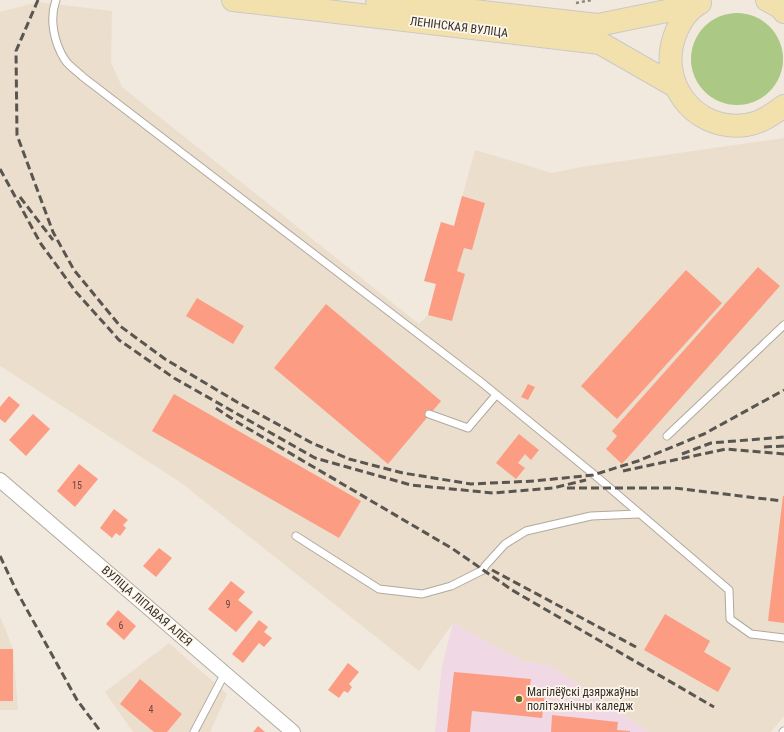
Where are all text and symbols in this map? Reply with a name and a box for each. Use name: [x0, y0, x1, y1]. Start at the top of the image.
street label: ЛЕНІНСКАЯ ВУЛІЦА: [409, 14, 509, 40]
house number: 15: [72, 480, 82, 491]
street label: ВУЛІЦА ЛІПАВАЯ АЛЕЯ: [99, 563, 195, 649]
house number: 9: [226, 599, 231, 610]
house number: 6: [119, 620, 124, 631]
place label: Магілёўскі дзяржаўны політэхнічны каледж: [527, 685, 639, 713]
marker: Магілёўскі дзяржаўны політэхнічны каледж: [514, 694, 524, 704]
house number: 4: [149, 704, 154, 715]

